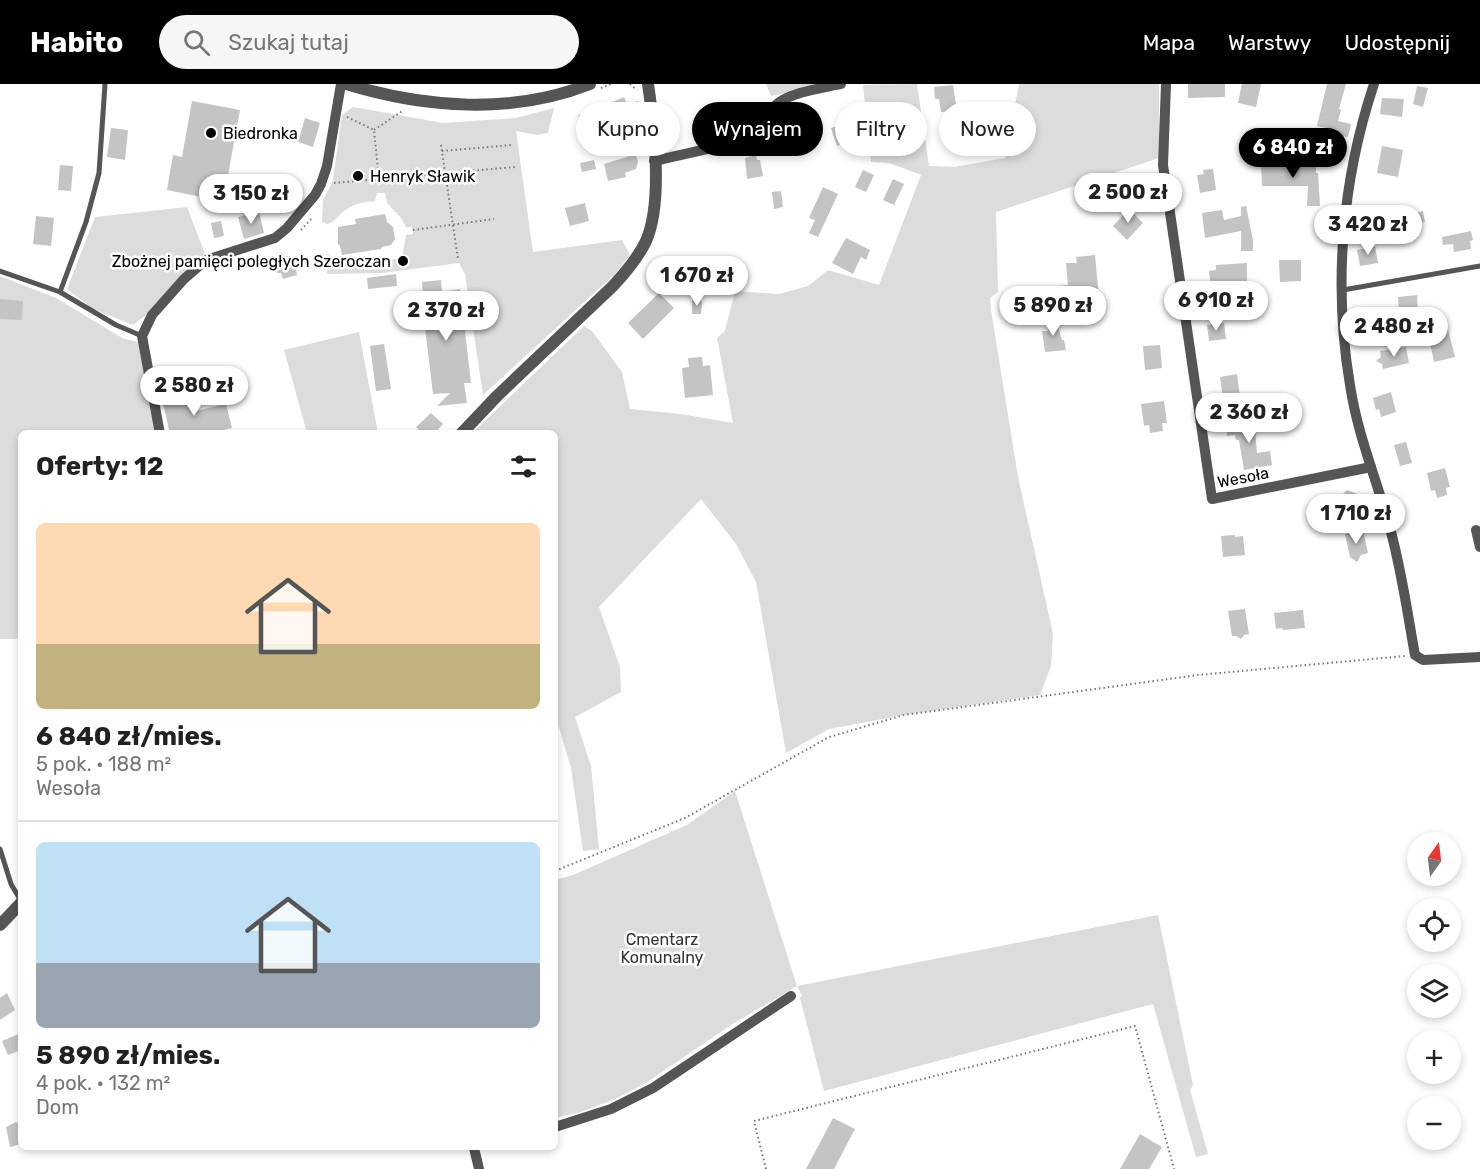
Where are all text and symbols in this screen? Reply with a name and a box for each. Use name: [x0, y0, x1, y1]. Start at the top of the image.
search box: [159, 15, 579, 69]
text: Habito: [30, 26, 123, 59]
icon: search: [180, 26, 213, 59]
text: Szukaj tutaj: [228, 29, 349, 56]
text: Mapa: [1143, 30, 1195, 55]
text: Warstwy: [1228, 30, 1311, 55]
text: Udostępnij: [1344, 30, 1450, 55]
chip: Kupno: [576, 102, 680, 156]
chip: Wynajem: [692, 102, 823, 156]
chip: Filtry: [835, 102, 927, 156]
chip: Nowe: [939, 102, 1036, 156]
place label: Biedronka: [223, 124, 298, 143]
marker: Biedronka: [204, 126, 218, 140]
pin: 6 840 zł: [1231, 128, 1355, 179]
text: 6 840 zł: [1253, 135, 1333, 159]
place label: Henryk Sławik: [370, 167, 476, 186]
marker: Henryk Sławik: [351, 169, 365, 183]
pin: 2 500 zł: [1066, 173, 1190, 224]
pin: 3 150 zł: [189, 174, 313, 225]
text: 2 500 zł: [1088, 180, 1168, 204]
text: 3 150 zł: [213, 181, 289, 205]
pin: 3 420 zł: [1306, 205, 1430, 256]
text: 3 420 zł: [1328, 212, 1408, 236]
place label: Zbożnej pamięci poległych Szeroczan: [112, 252, 391, 272]
marker: Zbożnej pamięci poległych Szeroczan: [396, 254, 410, 268]
pin: 1 670 zł: [635, 256, 759, 307]
text: 1 670 zł: [660, 263, 734, 287]
pin: 6 910 zł: [1154, 281, 1278, 332]
pin: 5 890 zł: [991, 286, 1115, 337]
text: 6 910 zł: [1178, 288, 1254, 312]
pin: 2 370 zł: [384, 291, 508, 342]
text: 5 890 zł: [1013, 293, 1093, 317]
text: 2 370 zł: [407, 298, 485, 322]
pin: 2 480 zł: [1332, 307, 1456, 358]
text: 2 480 zł: [1354, 314, 1434, 338]
pin: 2 580 zł: [132, 366, 256, 417]
text: 2 580 zł: [154, 373, 234, 397]
pin: 2 360 zł: [1187, 393, 1311, 444]
text: 2 360 zł: [1209, 400, 1289, 424]
icon: filters: [507, 450, 540, 483]
text: Oferty: 12: [36, 451, 164, 482]
street label: Wesoła: [1216, 463, 1270, 492]
pin: 1 710 zł: [1294, 494, 1418, 545]
text: 1 710 zł: [1320, 501, 1392, 525]
icon: home: [234, 562, 342, 670]
text: 6 840 zł/mies.: [36, 721, 222, 752]
text: 5 pok. · 188 m²: [36, 752, 171, 776]
text: Wesoła: [36, 776, 101, 800]
north arrow: [1407, 832, 1461, 886]
map controls: [1407, 832, 1461, 1150]
icon: home: [234, 881, 342, 989]
button: locate: [1407, 898, 1461, 952]
park label: Cmentarz Komunalny: [621, 930, 704, 967]
button: layers: [1407, 964, 1461, 1018]
button: +: [1407, 1030, 1461, 1084]
text: 5 890 zł/mies.: [36, 1040, 220, 1071]
text: 4 pok. · 132 m²: [36, 1071, 170, 1095]
text: Dom: [36, 1095, 79, 1119]
button: −: [1407, 1096, 1461, 1150]

